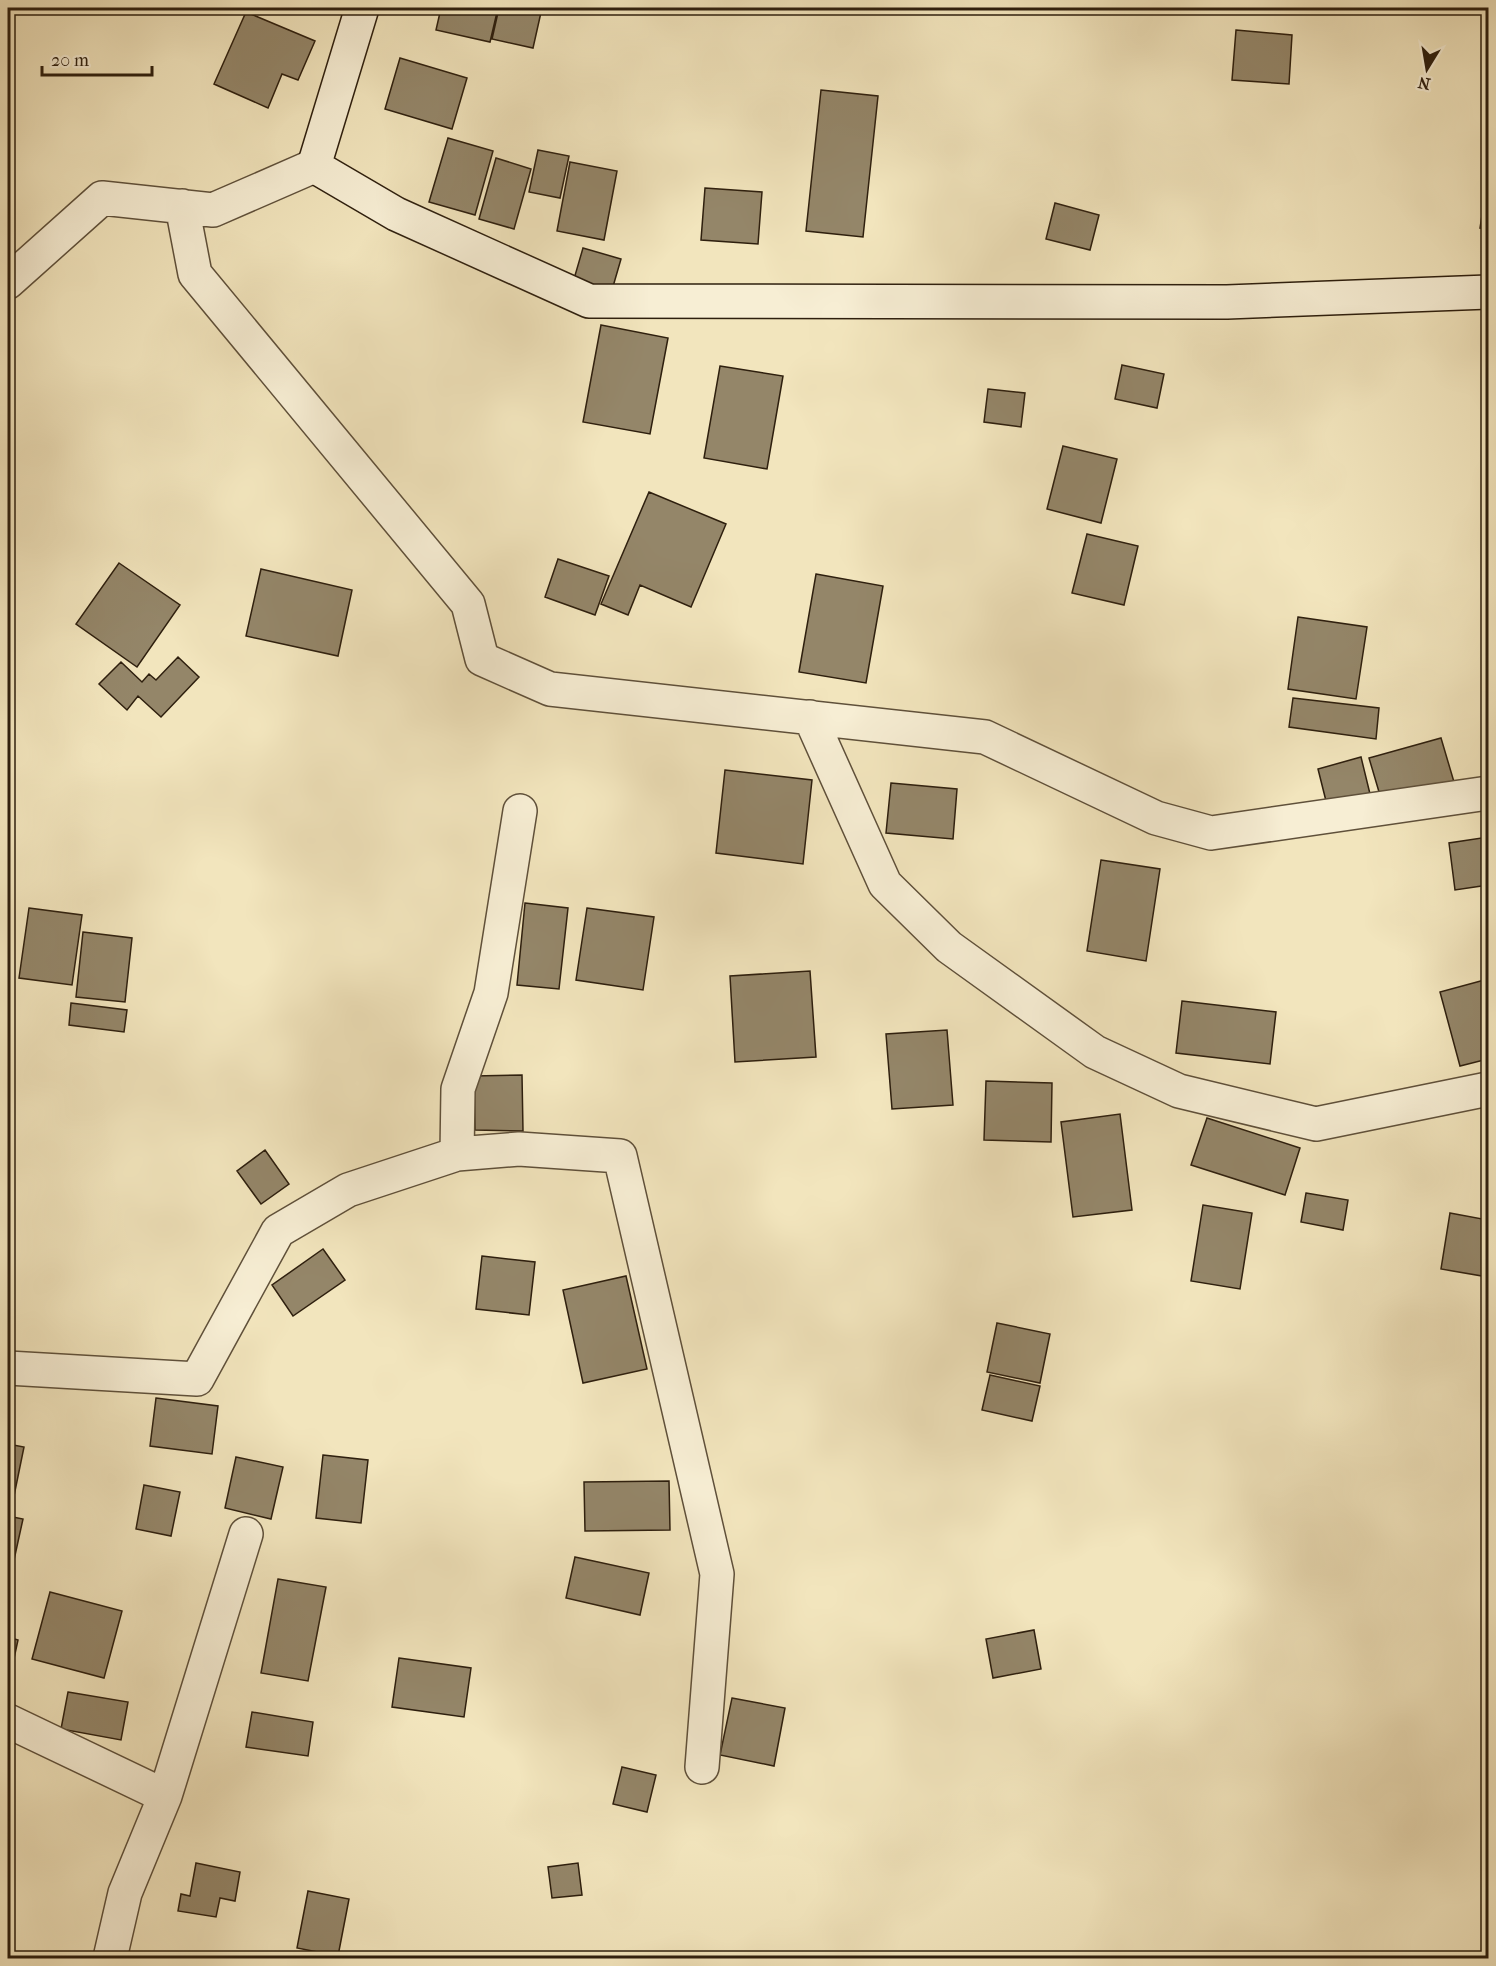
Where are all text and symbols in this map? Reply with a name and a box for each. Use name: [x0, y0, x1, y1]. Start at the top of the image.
scale bar: [42, 39, 152, 77]
north arrow: [1397, 39, 1457, 99]
text: 20 m: [51, 50, 89, 71]
text: N: [1416, 73, 1432, 94]

